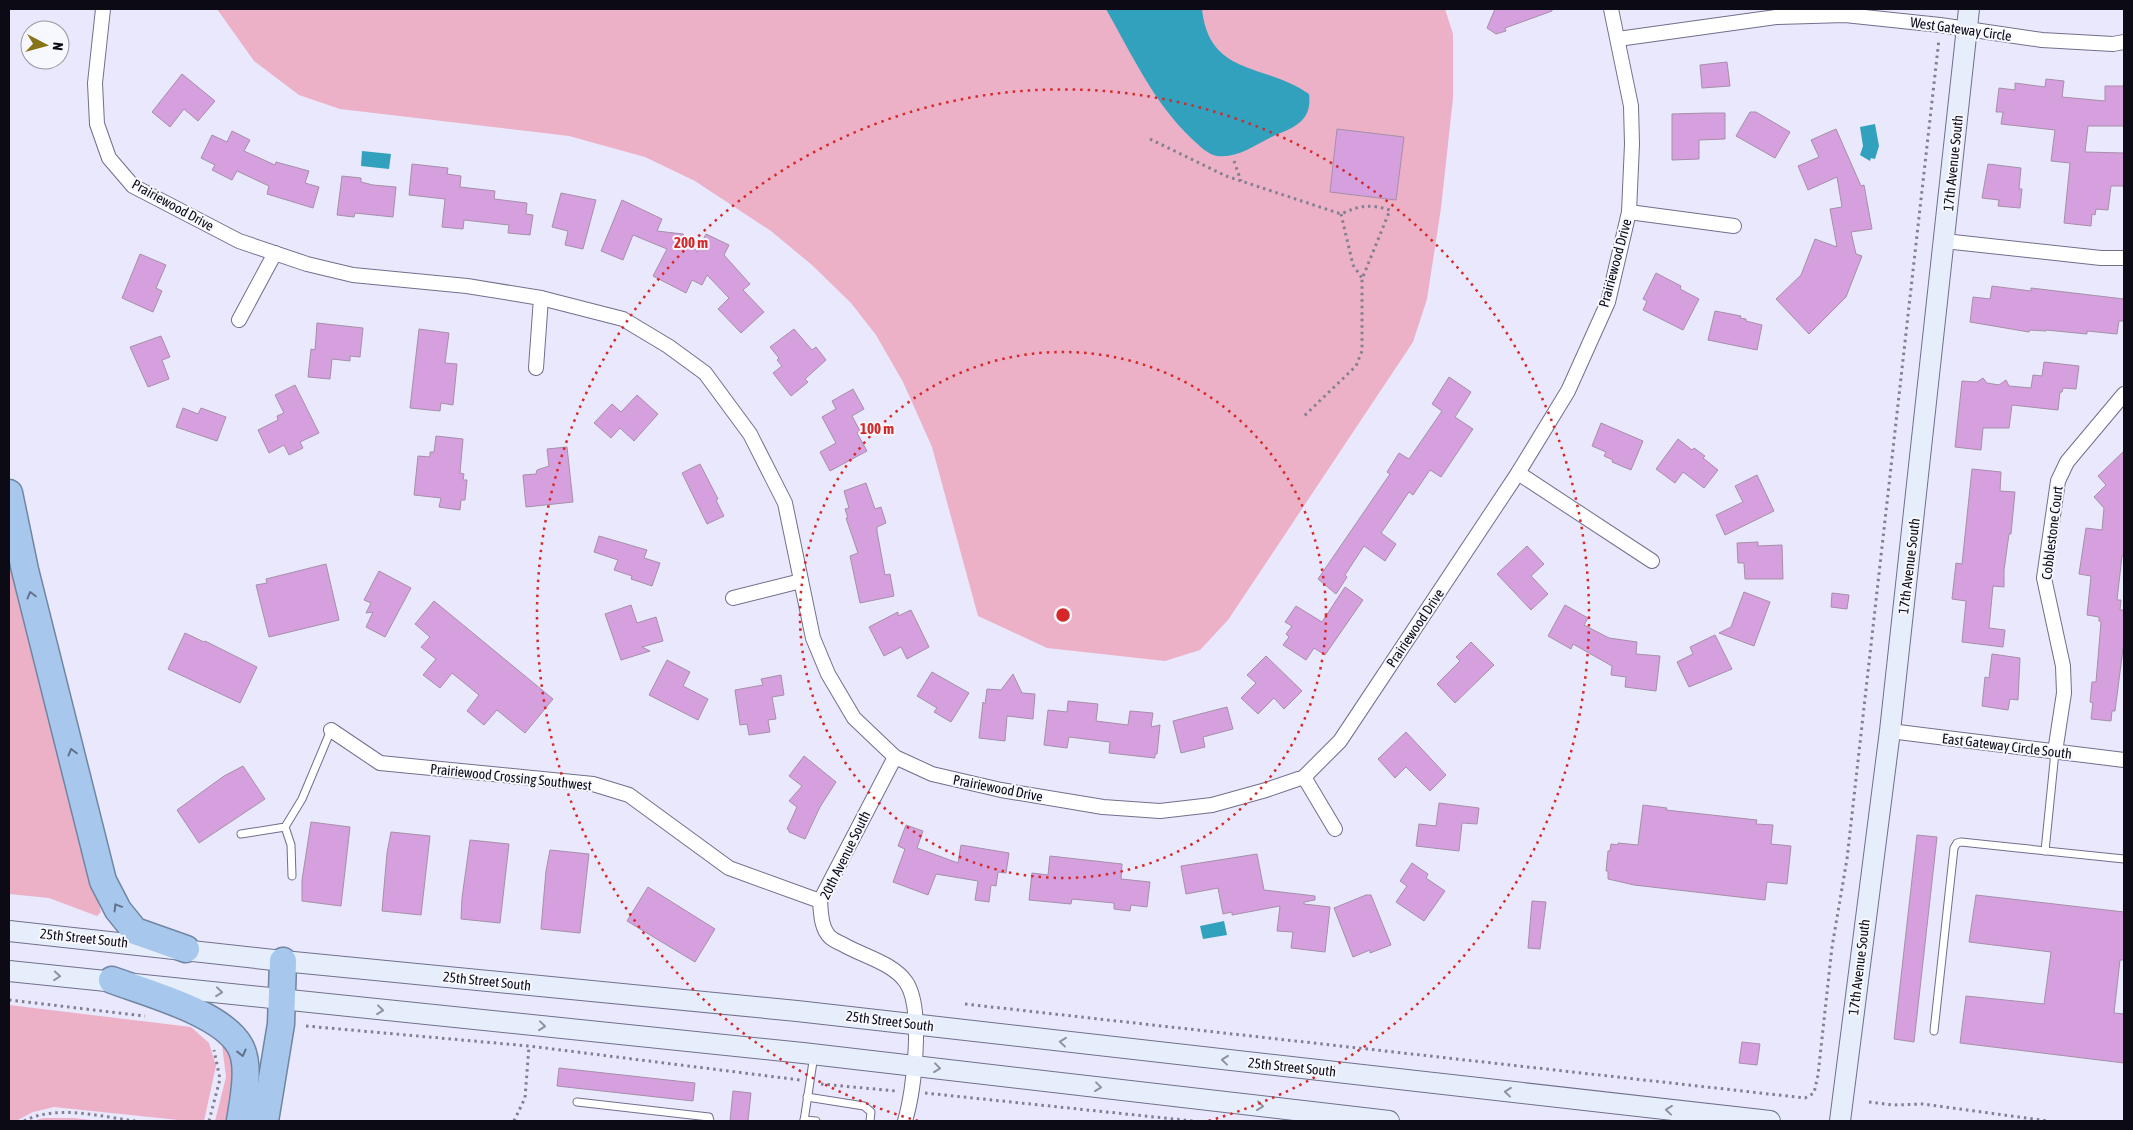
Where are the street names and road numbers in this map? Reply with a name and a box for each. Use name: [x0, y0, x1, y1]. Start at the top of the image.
street label: West Gateway Circle: [1909, 14, 2013, 44]
street label: 17th Avenue South: [1940, 114, 1966, 212]
street label: Prairiewood Drive: [129, 176, 217, 234]
street label: Prairiewood Drive: [1595, 217, 1635, 309]
street label: Cobblestone Court: [2038, 485, 2066, 581]
street label: 17th Avenue South: [1895, 517, 1923, 615]
street label: Prairiewood Drive: [1383, 586, 1447, 670]
street label: East Gateway Circle South: [1941, 730, 2073, 762]
street label: Prairiewood Crossing Southwest: [429, 761, 593, 793]
street label: Prairiewood Drive: [952, 771, 1044, 805]
street label: 20th Avenue South: [817, 808, 873, 902]
street label: 17th Avenue South: [1845, 918, 1873, 1016]
street label: 25th Street South: [39, 925, 129, 951]
street label: 25th Street South: [442, 968, 532, 994]
street label: 25th Street South: [845, 1008, 935, 1034]
street label: 25th Street South: [1247, 1054, 1337, 1080]

